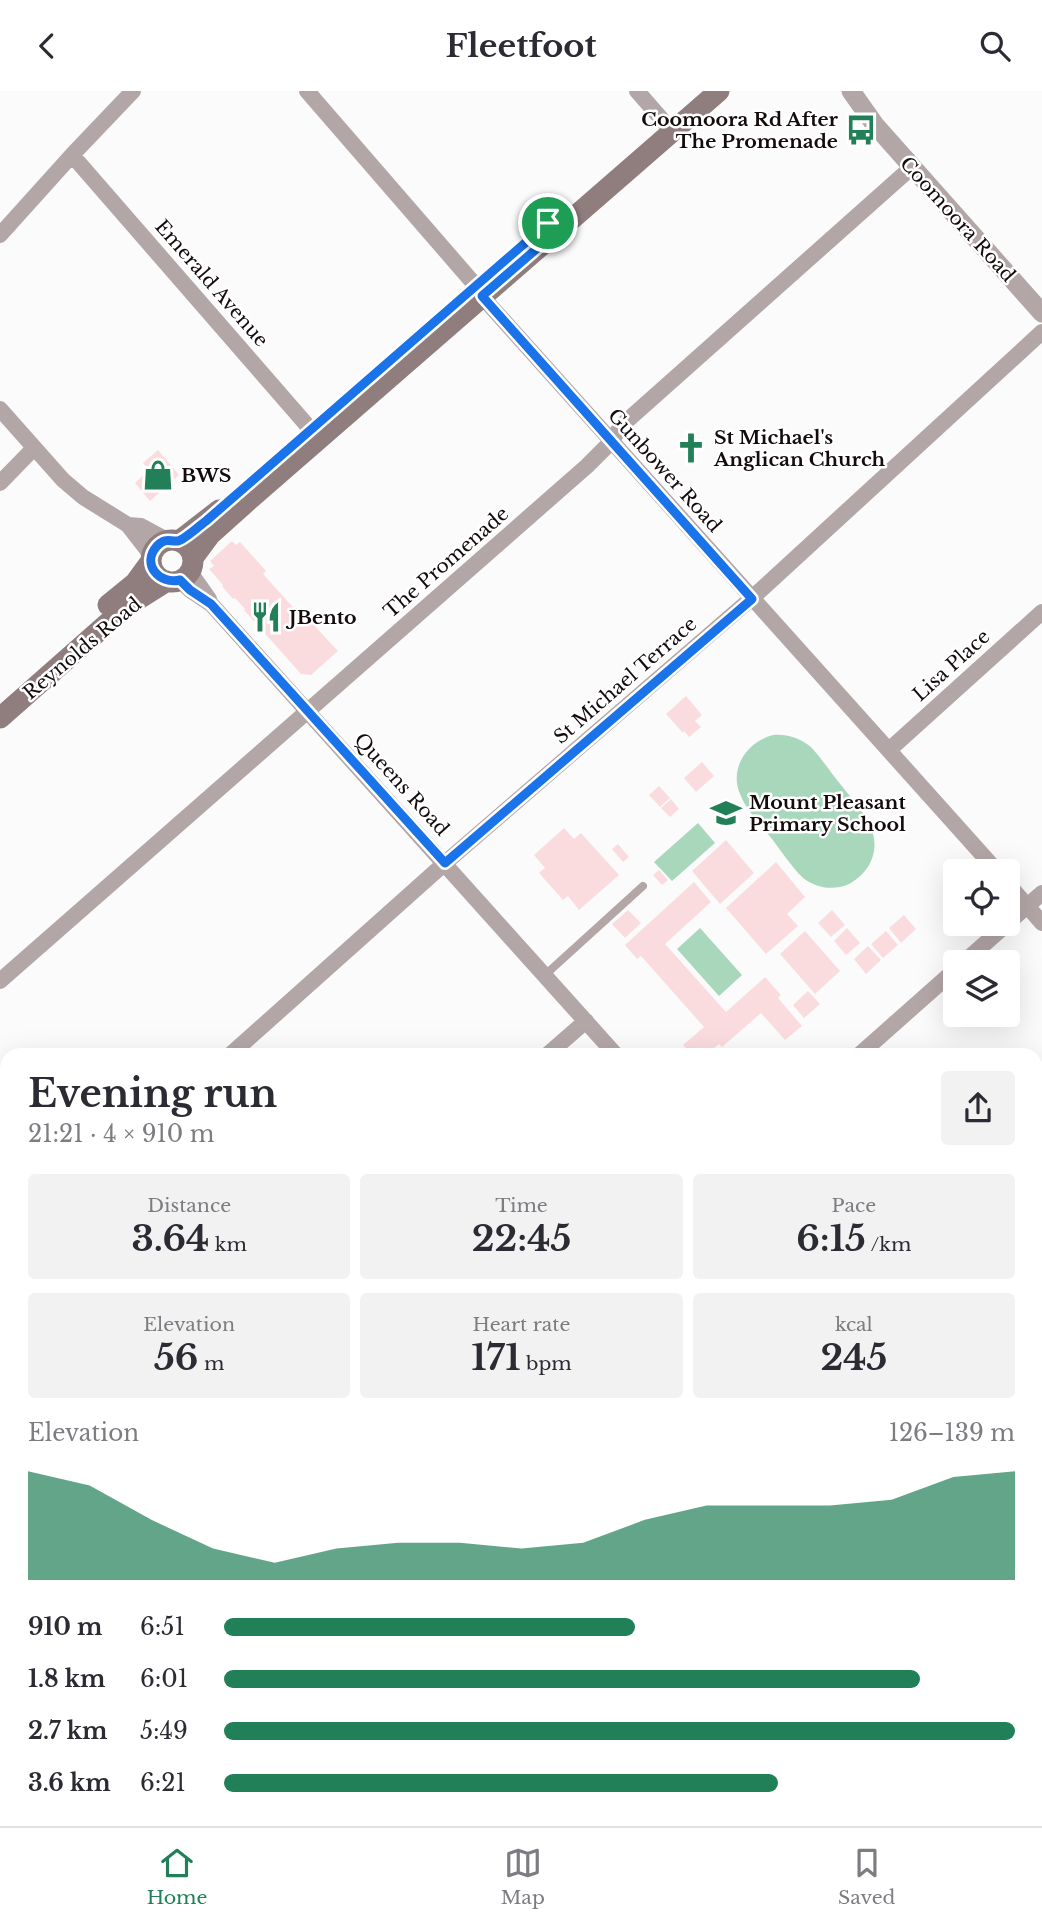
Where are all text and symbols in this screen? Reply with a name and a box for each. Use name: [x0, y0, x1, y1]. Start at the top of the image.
text: Fleetfoot: [445, 26, 597, 66]
icon: back: [28, 27, 66, 65]
icon: search: [976, 27, 1014, 65]
place label: Coomoora Rd After The Promenade: [641, 108, 839, 153]
bus stop icon: Coomoora Rd After The Promenade: [844, 113, 878, 147]
street label: Coomoora Road: [895, 152, 1020, 287]
pin: [518, 193, 578, 253]
icon: arrive: [529, 204, 567, 242]
street label: Emerald Avenue: [150, 215, 273, 352]
street label: Gunbower Road: [603, 404, 726, 537]
place label: St Michael's Anglican Church: [713, 426, 886, 471]
church icon: St Michael's Anglican Church: [674, 431, 708, 465]
shop icon: BWS: [141, 458, 175, 492]
place label: BWS: [181, 464, 231, 487]
street label: The Promenade: [379, 502, 513, 623]
street label: Reynolds Road: [19, 592, 146, 704]
restaurant icon: JBento: [249, 600, 283, 634]
place label: JBento: [285, 606, 357, 629]
street label: St Michael Terrace: [549, 612, 701, 749]
street label: Lisa Place: [908, 625, 995, 706]
street label: Queens Road: [350, 728, 454, 841]
place label: Mount Pleasant Primary School: [749, 791, 906, 836]
school or university icon: Mount Pleasant Primary School: [709, 796, 743, 830]
map controls: [943, 859, 1020, 1027]
button: locate: [943, 859, 1020, 936]
button: layers: [943, 950, 1020, 1027]
text: Evening run: [28, 1070, 277, 1117]
button: share: [941, 1071, 1015, 1145]
text: 21:21 · 4 × 910 m: [28, 1120, 215, 1148]
text: Distance: [147, 1194, 231, 1217]
text: Time: [495, 1194, 548, 1217]
text: Pace: [832, 1194, 876, 1217]
text: 3.64: [132, 1217, 209, 1260]
text: 22:45: [472, 1217, 571, 1260]
text: 6:15: [796, 1217, 866, 1260]
text: km: [209, 1233, 247, 1256]
text: /km: [866, 1233, 911, 1256]
text: Elevation: [143, 1313, 235, 1336]
text: Heart rate: [473, 1313, 570, 1336]
text: kcal: [835, 1313, 873, 1336]
text: 56: [154, 1336, 198, 1379]
text: 171: [471, 1336, 521, 1379]
text: 245: [820, 1336, 887, 1379]
text: m: [198, 1352, 224, 1375]
text: bpm: [521, 1352, 572, 1375]
text: Elevation: [28, 1419, 139, 1447]
text: 126–139 m: [889, 1419, 1015, 1447]
text: 910 m: [28, 1613, 102, 1641]
text: 6:51: [140, 1613, 185, 1641]
text: 1.8 km: [28, 1665, 105, 1693]
text: 6:01: [140, 1665, 188, 1693]
text: 2.7 km: [28, 1717, 107, 1745]
text: 5:49: [140, 1717, 188, 1745]
text: 3.6 km: [28, 1769, 111, 1797]
text: 6:21: [140, 1769, 186, 1797]
tab: Home: [147, 1844, 207, 1909]
tab: Map: [501, 1844, 545, 1909]
tab: Saved: [838, 1844, 895, 1909]

